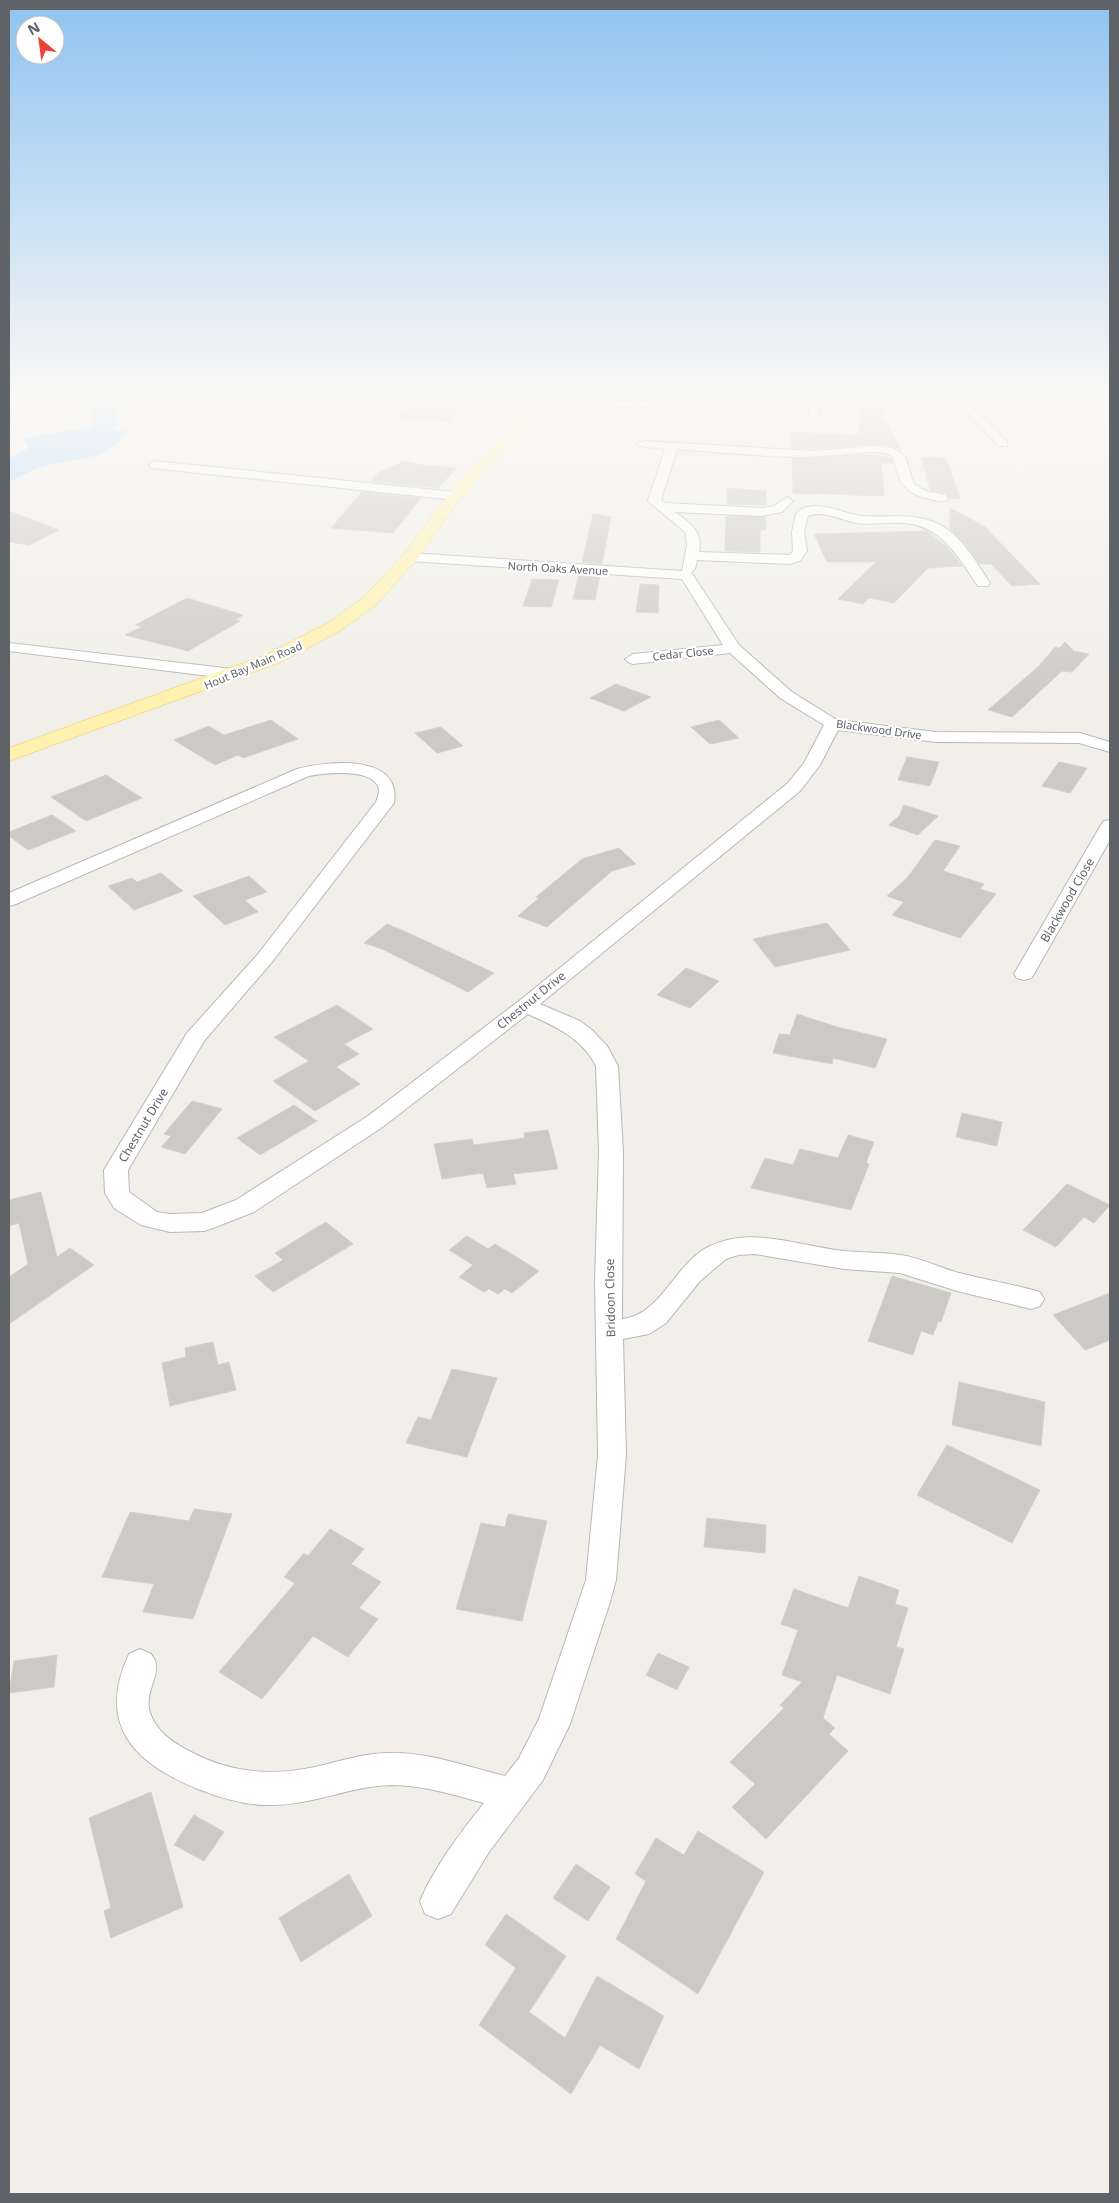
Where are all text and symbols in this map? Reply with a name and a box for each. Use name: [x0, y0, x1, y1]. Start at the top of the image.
north arrow: [15, 15, 65, 65]
text: N: [24, 17, 43, 39]
street label: North Oaks Avenue: [507, 558, 609, 578]
street label: Hout Bay Main Road: [202, 638, 304, 692]
street label: Cedar Close: [652, 642, 714, 664]
street label: Blackwood Drive: [835, 716, 923, 742]
street label: Blackwood Close: [1036, 855, 1098, 945]
street label: Chestnut Drive: [493, 967, 569, 1033]
street label: Chestnut Drive: [114, 1085, 172, 1165]
street label: Bridoon Close: [601, 1258, 619, 1338]

